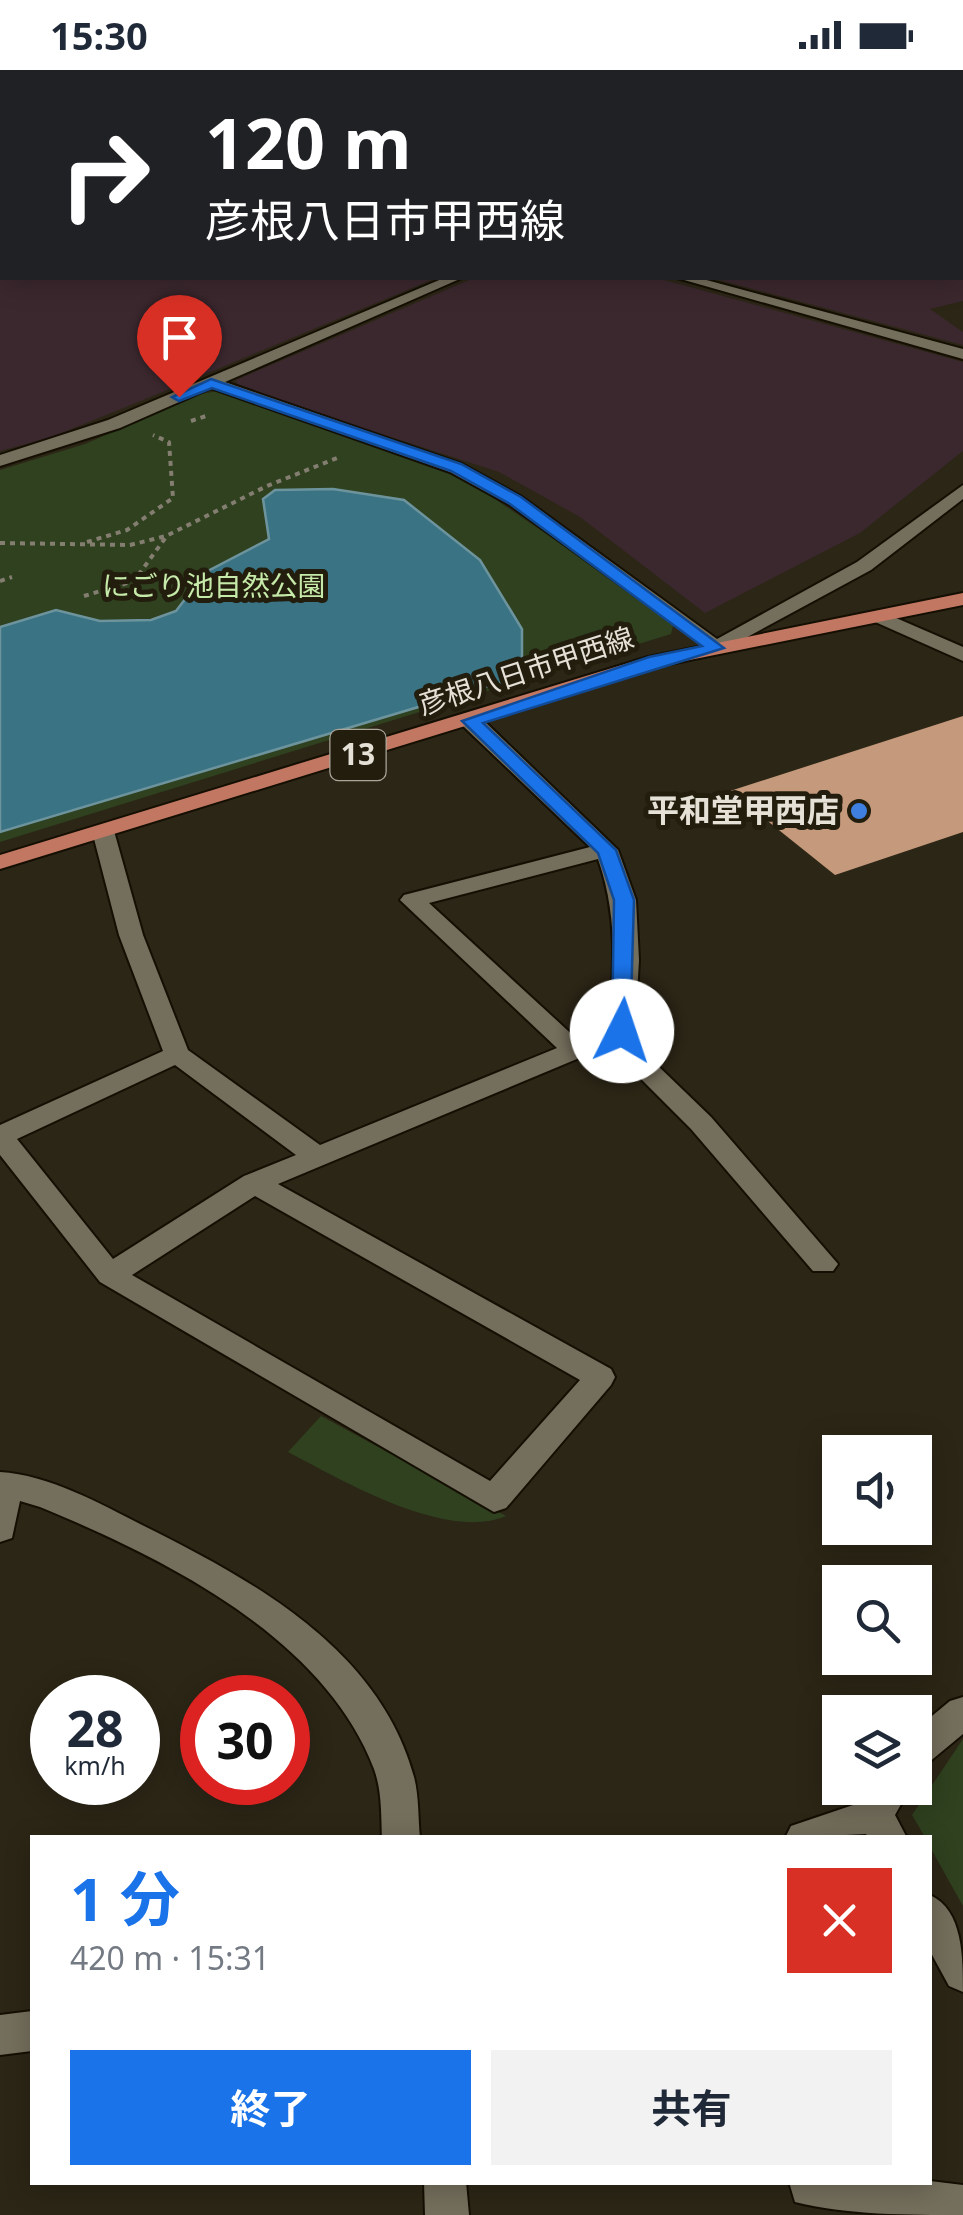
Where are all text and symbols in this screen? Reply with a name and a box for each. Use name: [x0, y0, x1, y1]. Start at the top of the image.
text: 15:30: [50, 9, 148, 61]
text: 120 m: [205, 94, 412, 190]
icon: right: [40, 110, 170, 240]
text: 彦根八日市甲西線: [205, 189, 565, 250]
pin: [137, 295, 222, 398]
icon: arrive: [152, 310, 207, 365]
park label: にごり池自然公園: [102, 566, 326, 604]
street label: 彦根八日市甲西線: [413, 617, 638, 723]
road number: 13: [330, 730, 386, 780]
place label: 平和堂甲西店: [647, 788, 839, 831]
marker: 平和堂甲西店: [848, 800, 870, 822]
position arrow: [570, 979, 674, 1083]
map controls: [822, 1435, 932, 1805]
button: sound: [822, 1435, 932, 1545]
button: search: [822, 1565, 932, 1675]
speed limit sign: 30: [180, 1675, 310, 1805]
text: 28: [66, 1694, 124, 1762]
button: layers: [822, 1695, 932, 1805]
text: km/h: [64, 1748, 126, 1782]
text: 1 分: [70, 1857, 180, 1939]
button: close: [787, 1868, 892, 1973]
text: 420 m · 15:31: [70, 1936, 270, 1979]
button: 終了: [70, 2050, 471, 2165]
button: 共有: [491, 2050, 892, 2165]

